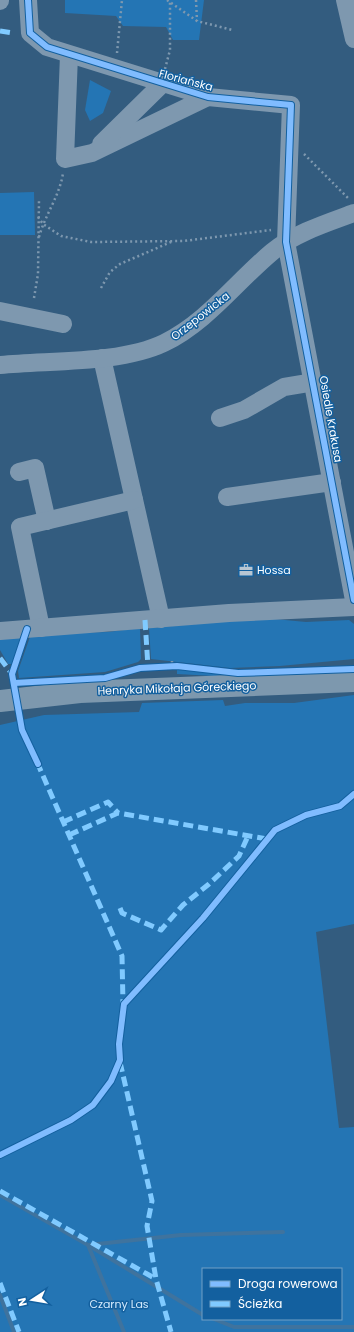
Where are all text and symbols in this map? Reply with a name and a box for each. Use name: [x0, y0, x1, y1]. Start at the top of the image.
street label: Floriańska: [157, 65, 215, 95]
street label: Orzepowicka: [167, 288, 233, 344]
street label: Osiedle Krakusa: [315, 374, 347, 464]
office icon: Hossa: [238, 562, 254, 578]
place label: Hossa: [257, 562, 291, 578]
street label: Henryka Mikołaja Góreckiego: [97, 677, 257, 699]
legend: [202, 1268, 342, 1320]
text: Droga rowerowa: [238, 1275, 338, 1292]
north arrow: [12, 1280, 52, 1320]
text: Ścieżka: [238, 1295, 282, 1312]
text: N: [14, 1296, 31, 1308]
park label: Czarny Las: [89, 1296, 149, 1312]

